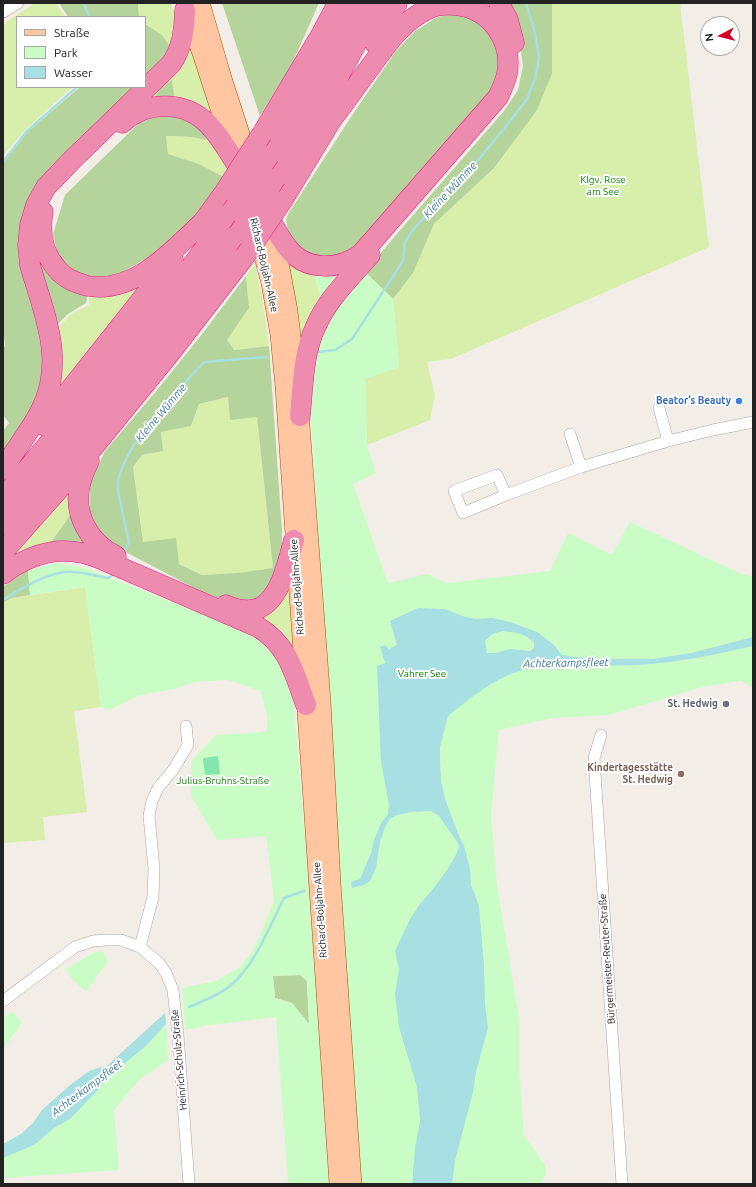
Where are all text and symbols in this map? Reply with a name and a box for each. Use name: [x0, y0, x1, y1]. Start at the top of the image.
legend: [16, 16, 146, 88]
north arrow: [700, 16, 740, 56]
text: Straße: [54, 26, 90, 39]
text: N: [703, 33, 716, 42]
text: Park: [54, 46, 78, 59]
text: Wasser: [54, 66, 93, 79]
water label: Kleine Wümme: [421, 159, 479, 221]
park label: Klgv. Rose am See: [580, 174, 626, 198]
street label: Richard-Boljahn-Allee: [247, 217, 281, 313]
water label: Kleine Wümme: [133, 381, 189, 445]
place label: Beator‘s Beauty: [656, 395, 731, 407]
marker: Beator‘s Beauty: [734, 396, 744, 406]
street label: Richard-Boljahn-Allee: [288, 539, 306, 635]
water label: Achterkampsfleet: [523, 656, 609, 670]
park label: Vahrer See: [398, 668, 446, 680]
place label: St. Hedwig: [668, 698, 718, 710]
marker: St. Hedwig: [721, 699, 731, 709]
place label: Kindertagesstätte St. Hedwig: [587, 762, 673, 786]
marker: Kindertagesstätte St. Hedwig: [676, 769, 686, 779]
park label: Julius-Bruhns-Straße: [177, 775, 269, 787]
street label: Richard-Boljahn-Allee: [311, 862, 329, 958]
street label: Bürgermeister-Reuter-Straße: [596, 893, 618, 1025]
street label: Heinrich-Schulz-Straße: [169, 1009, 189, 1111]
water label: Achterkampsfleet: [49, 1057, 125, 1119]

